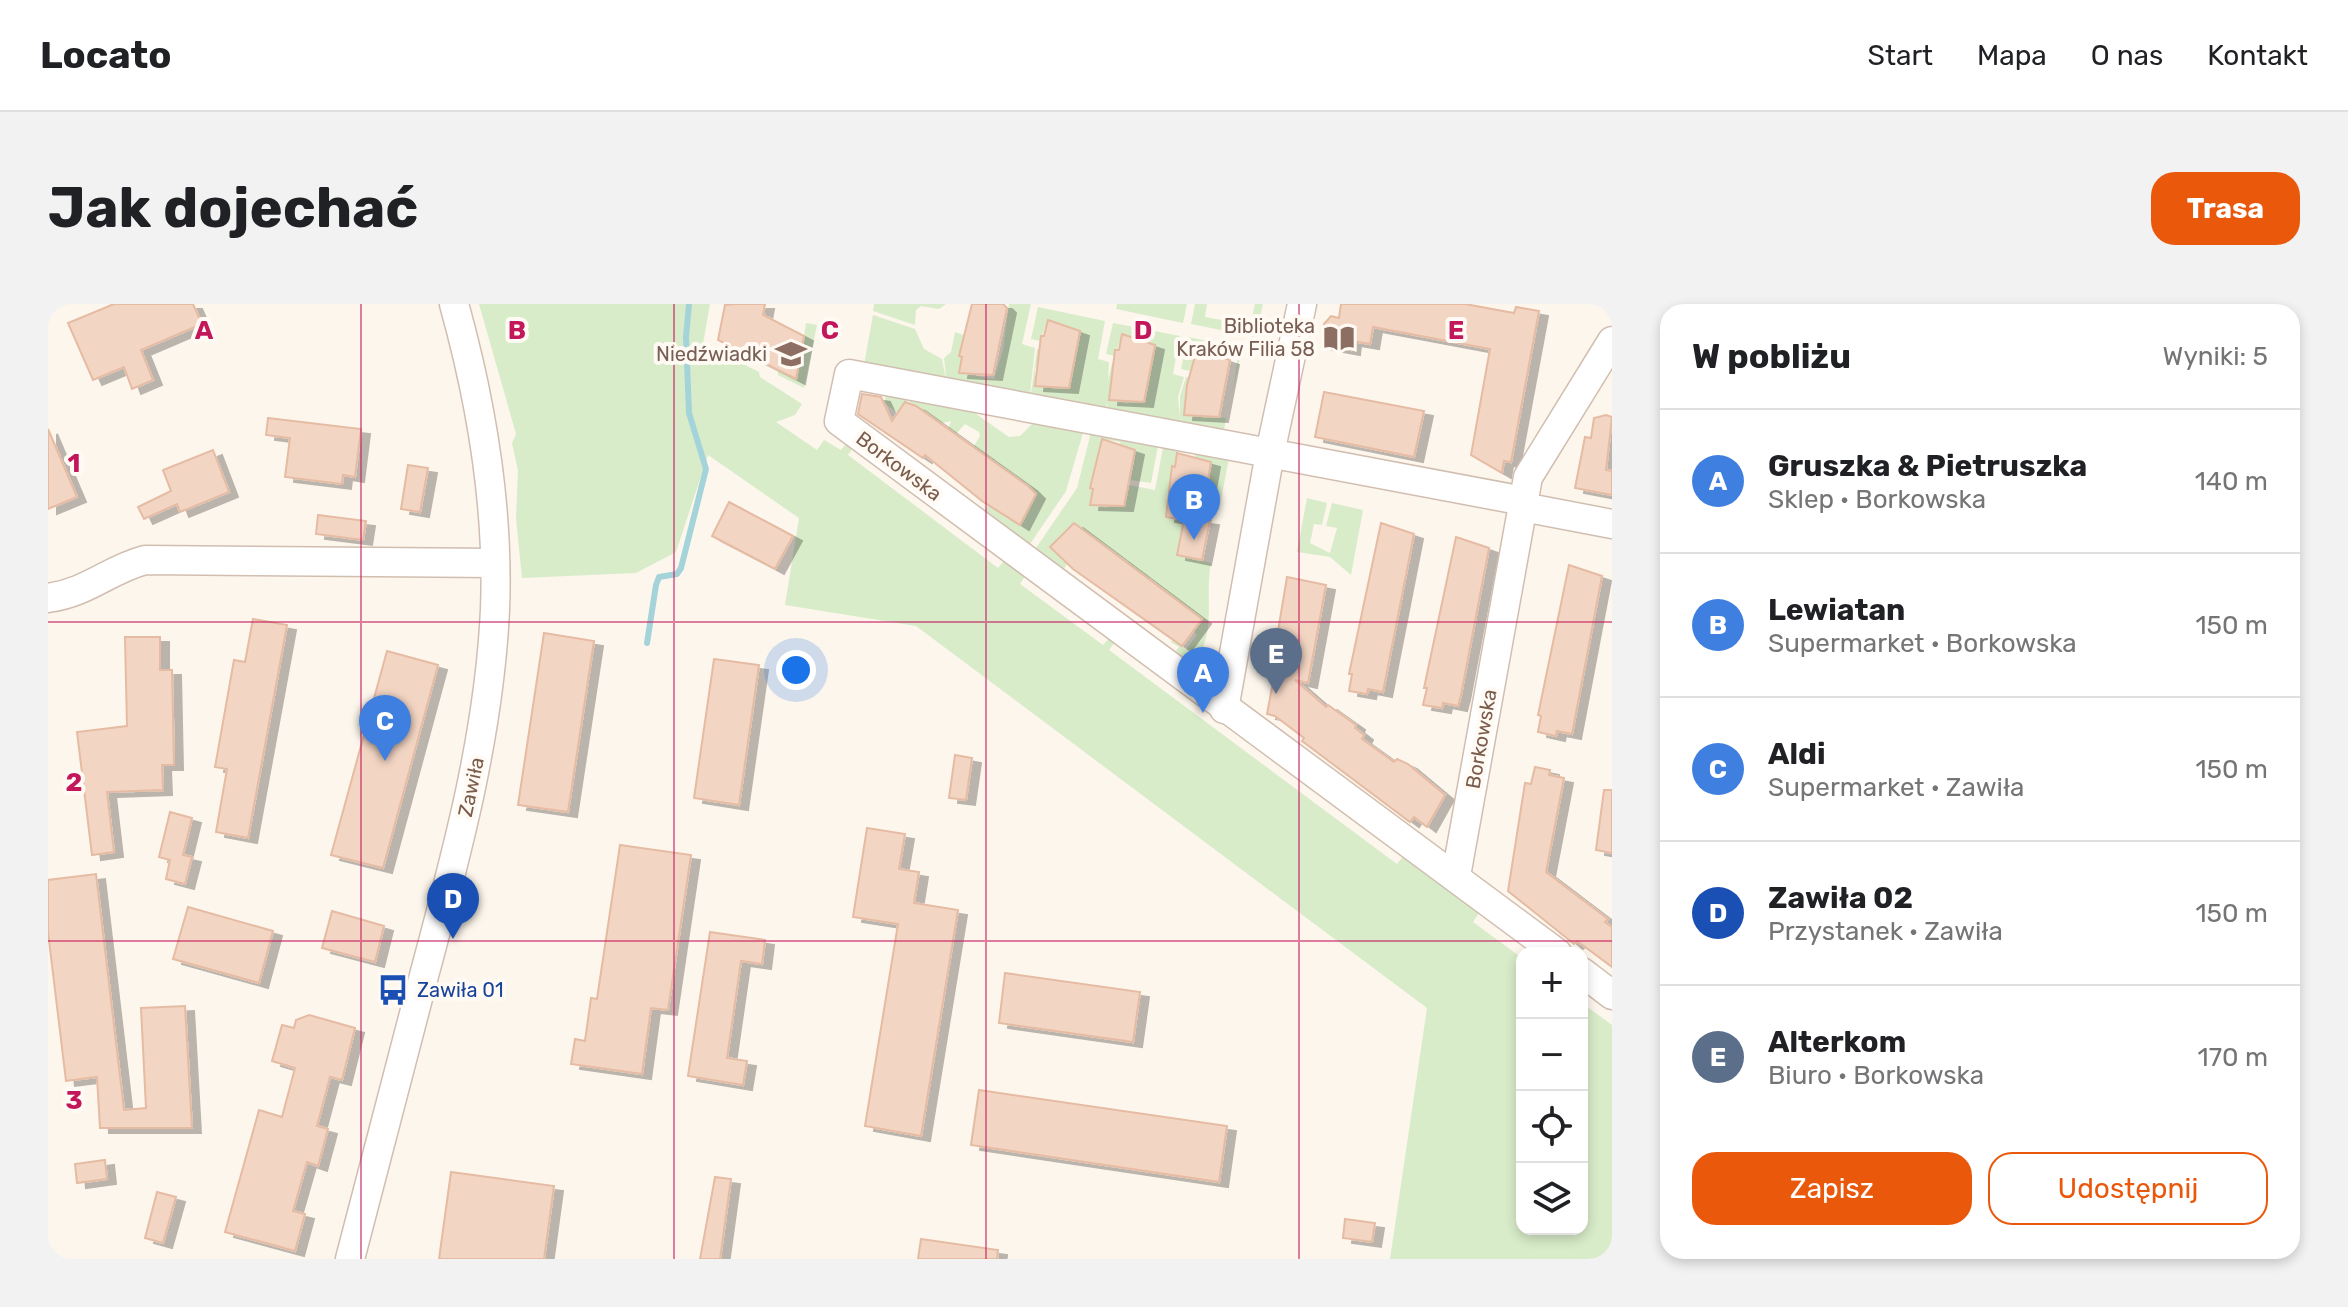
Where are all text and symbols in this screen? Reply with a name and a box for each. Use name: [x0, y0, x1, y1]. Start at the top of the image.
text: Locato: [40, 32, 171, 78]
text: Start: [1868, 39, 1933, 72]
text: Mapa: [1977, 39, 2047, 72]
text: O nas: [2091, 39, 2163, 72]
text: Kontakt: [2207, 39, 2308, 72]
button: Trasa: [2151, 172, 2300, 245]
text: Jak dojechać: [48, 175, 418, 241]
place label: Biblioteka Kraków Filia 58: [1176, 314, 1315, 361]
text: A: [195, 315, 214, 346]
text: B: [508, 315, 526, 346]
text: C: [821, 315, 839, 346]
text: D: [1134, 315, 1152, 346]
text: E: [1448, 315, 1464, 346]
library icon: Biblioteka Kraków Filia 58: [1322, 321, 1356, 355]
text: W pobliżu: [1692, 336, 1851, 377]
school or university icon: Niedźwiadki: [774, 337, 808, 371]
text: Wyniki: 5: [2163, 341, 2268, 372]
place label: Niedźwiadki: [656, 342, 767, 366]
street label: Borkowska: [852, 426, 946, 506]
text: 1: [68, 448, 80, 479]
text: Gruszka & Pietruszka: [1768, 448, 2087, 484]
text: A: [1709, 466, 1727, 497]
text: 140 m: [2195, 466, 2268, 497]
pin: B: [1168, 474, 1220, 540]
text: Sklep · Borkowska: [1768, 484, 1986, 515]
text: Lewiatan: [1768, 592, 1905, 628]
text: B: [1709, 610, 1727, 641]
text: 150 m: [2195, 610, 2268, 641]
pin: E: [1250, 628, 1302, 694]
text: Supermarket · Borkowska: [1768, 628, 2077, 659]
pin: A: [1177, 647, 1229, 713]
your location: [776, 650, 816, 690]
street label: Borkowska: [1460, 687, 1502, 791]
pin: C: [359, 695, 411, 761]
text: Aldi: [1768, 736, 1826, 772]
text: C: [1709, 754, 1727, 785]
text: 150 m: [2195, 754, 2268, 785]
street label: Zawiła: [453, 755, 489, 819]
text: 2: [66, 767, 82, 798]
text: Supermarket · Zawiła: [1768, 772, 2024, 803]
pin: D: [427, 873, 479, 939]
text: Zawiła 02: [1768, 880, 1913, 916]
text: D: [1709, 898, 1727, 929]
text: 150 m: [2195, 898, 2268, 929]
text: Przystanek · Zawiła: [1768, 916, 2003, 947]
map controls: [1516, 947, 1588, 1235]
button: +: [1516, 947, 1588, 1019]
bus stop icon: Zawiła 01: [376, 973, 410, 1007]
place label: Zawiła 01: [417, 978, 504, 1002]
button: −: [1516, 1019, 1588, 1091]
text: Alterkom: [1768, 1024, 1906, 1060]
text: E: [1710, 1042, 1726, 1073]
text: 170 m: [2198, 1042, 2268, 1073]
text: Biuro · Borkowska: [1768, 1060, 1984, 1091]
text: 3: [65, 1085, 83, 1116]
button: locate: [1516, 1091, 1588, 1163]
button: Zapisz: [1692, 1152, 1972, 1225]
button: Udostępnij: [1988, 1152, 2268, 1225]
button: layers: [1516, 1163, 1588, 1235]

